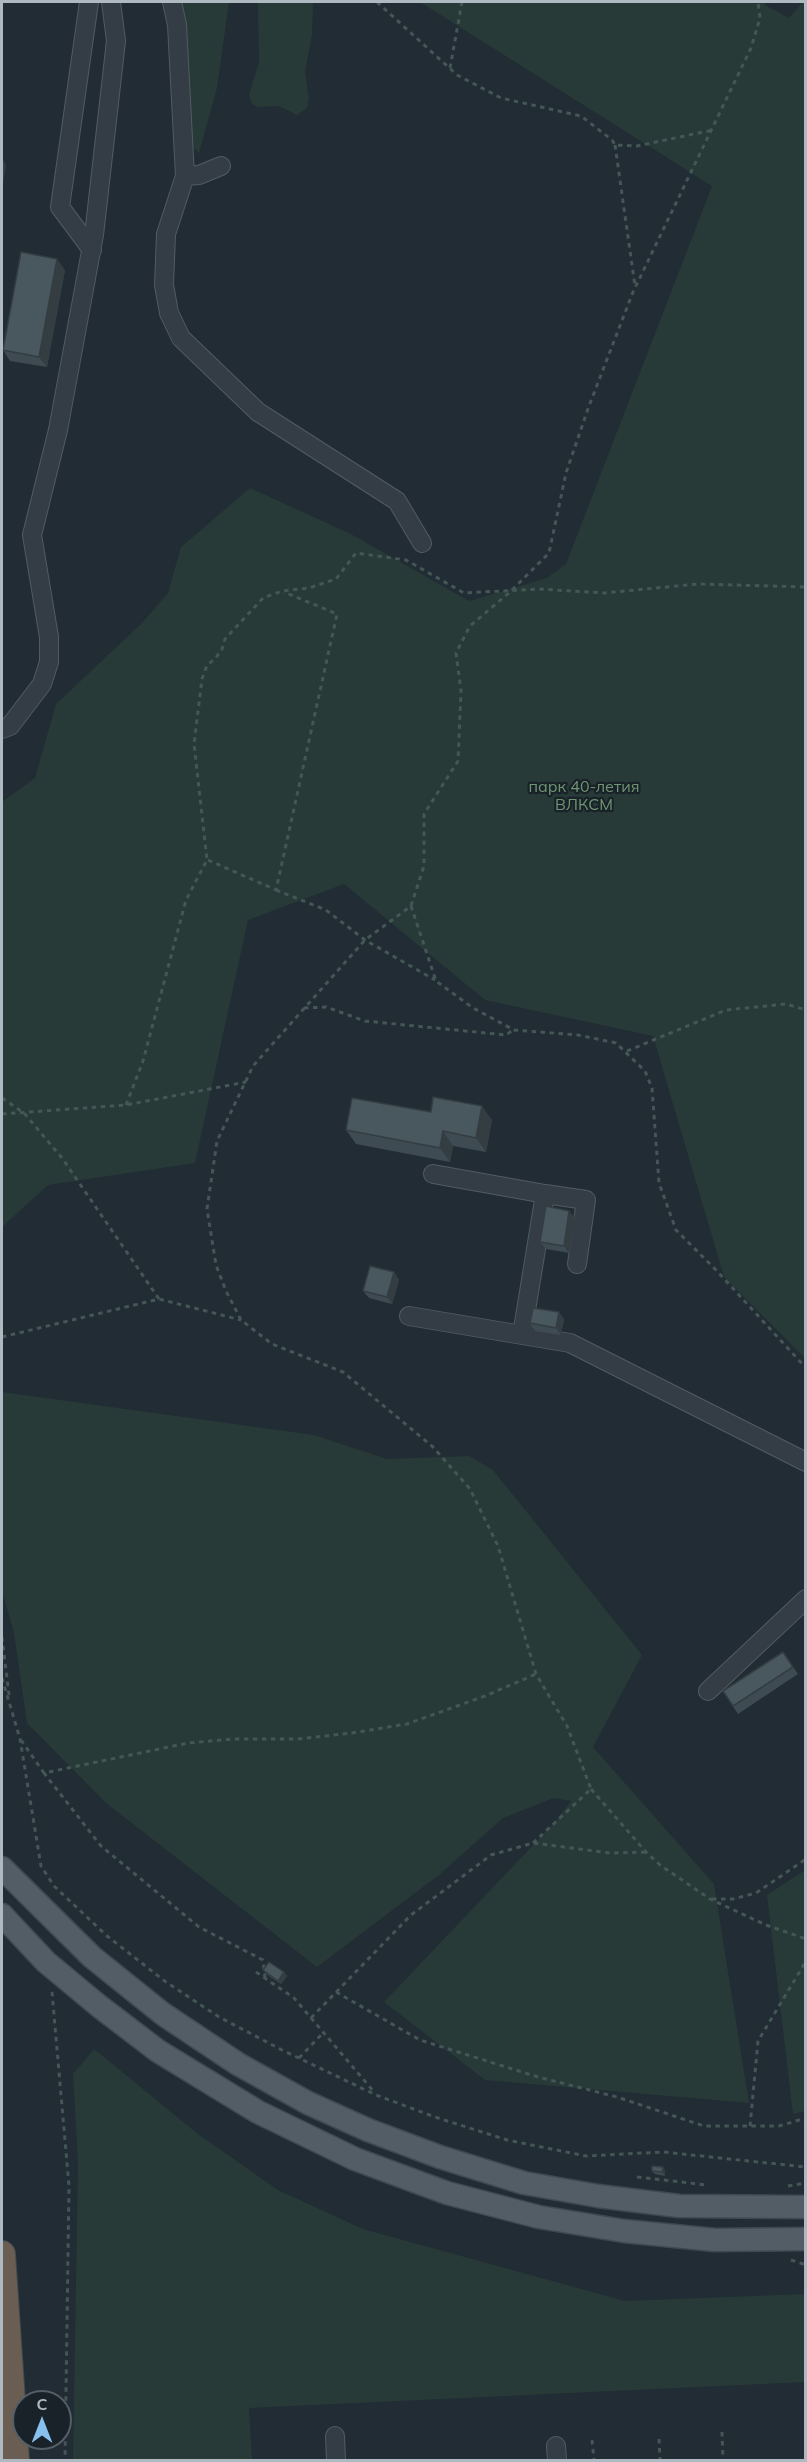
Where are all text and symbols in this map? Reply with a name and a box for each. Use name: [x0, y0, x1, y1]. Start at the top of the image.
park label: парк 40-летия ВЛКСМ: [528, 777, 640, 815]
north arrow: [12, 2390, 72, 2450]
text: С: [37, 2394, 47, 2414]

